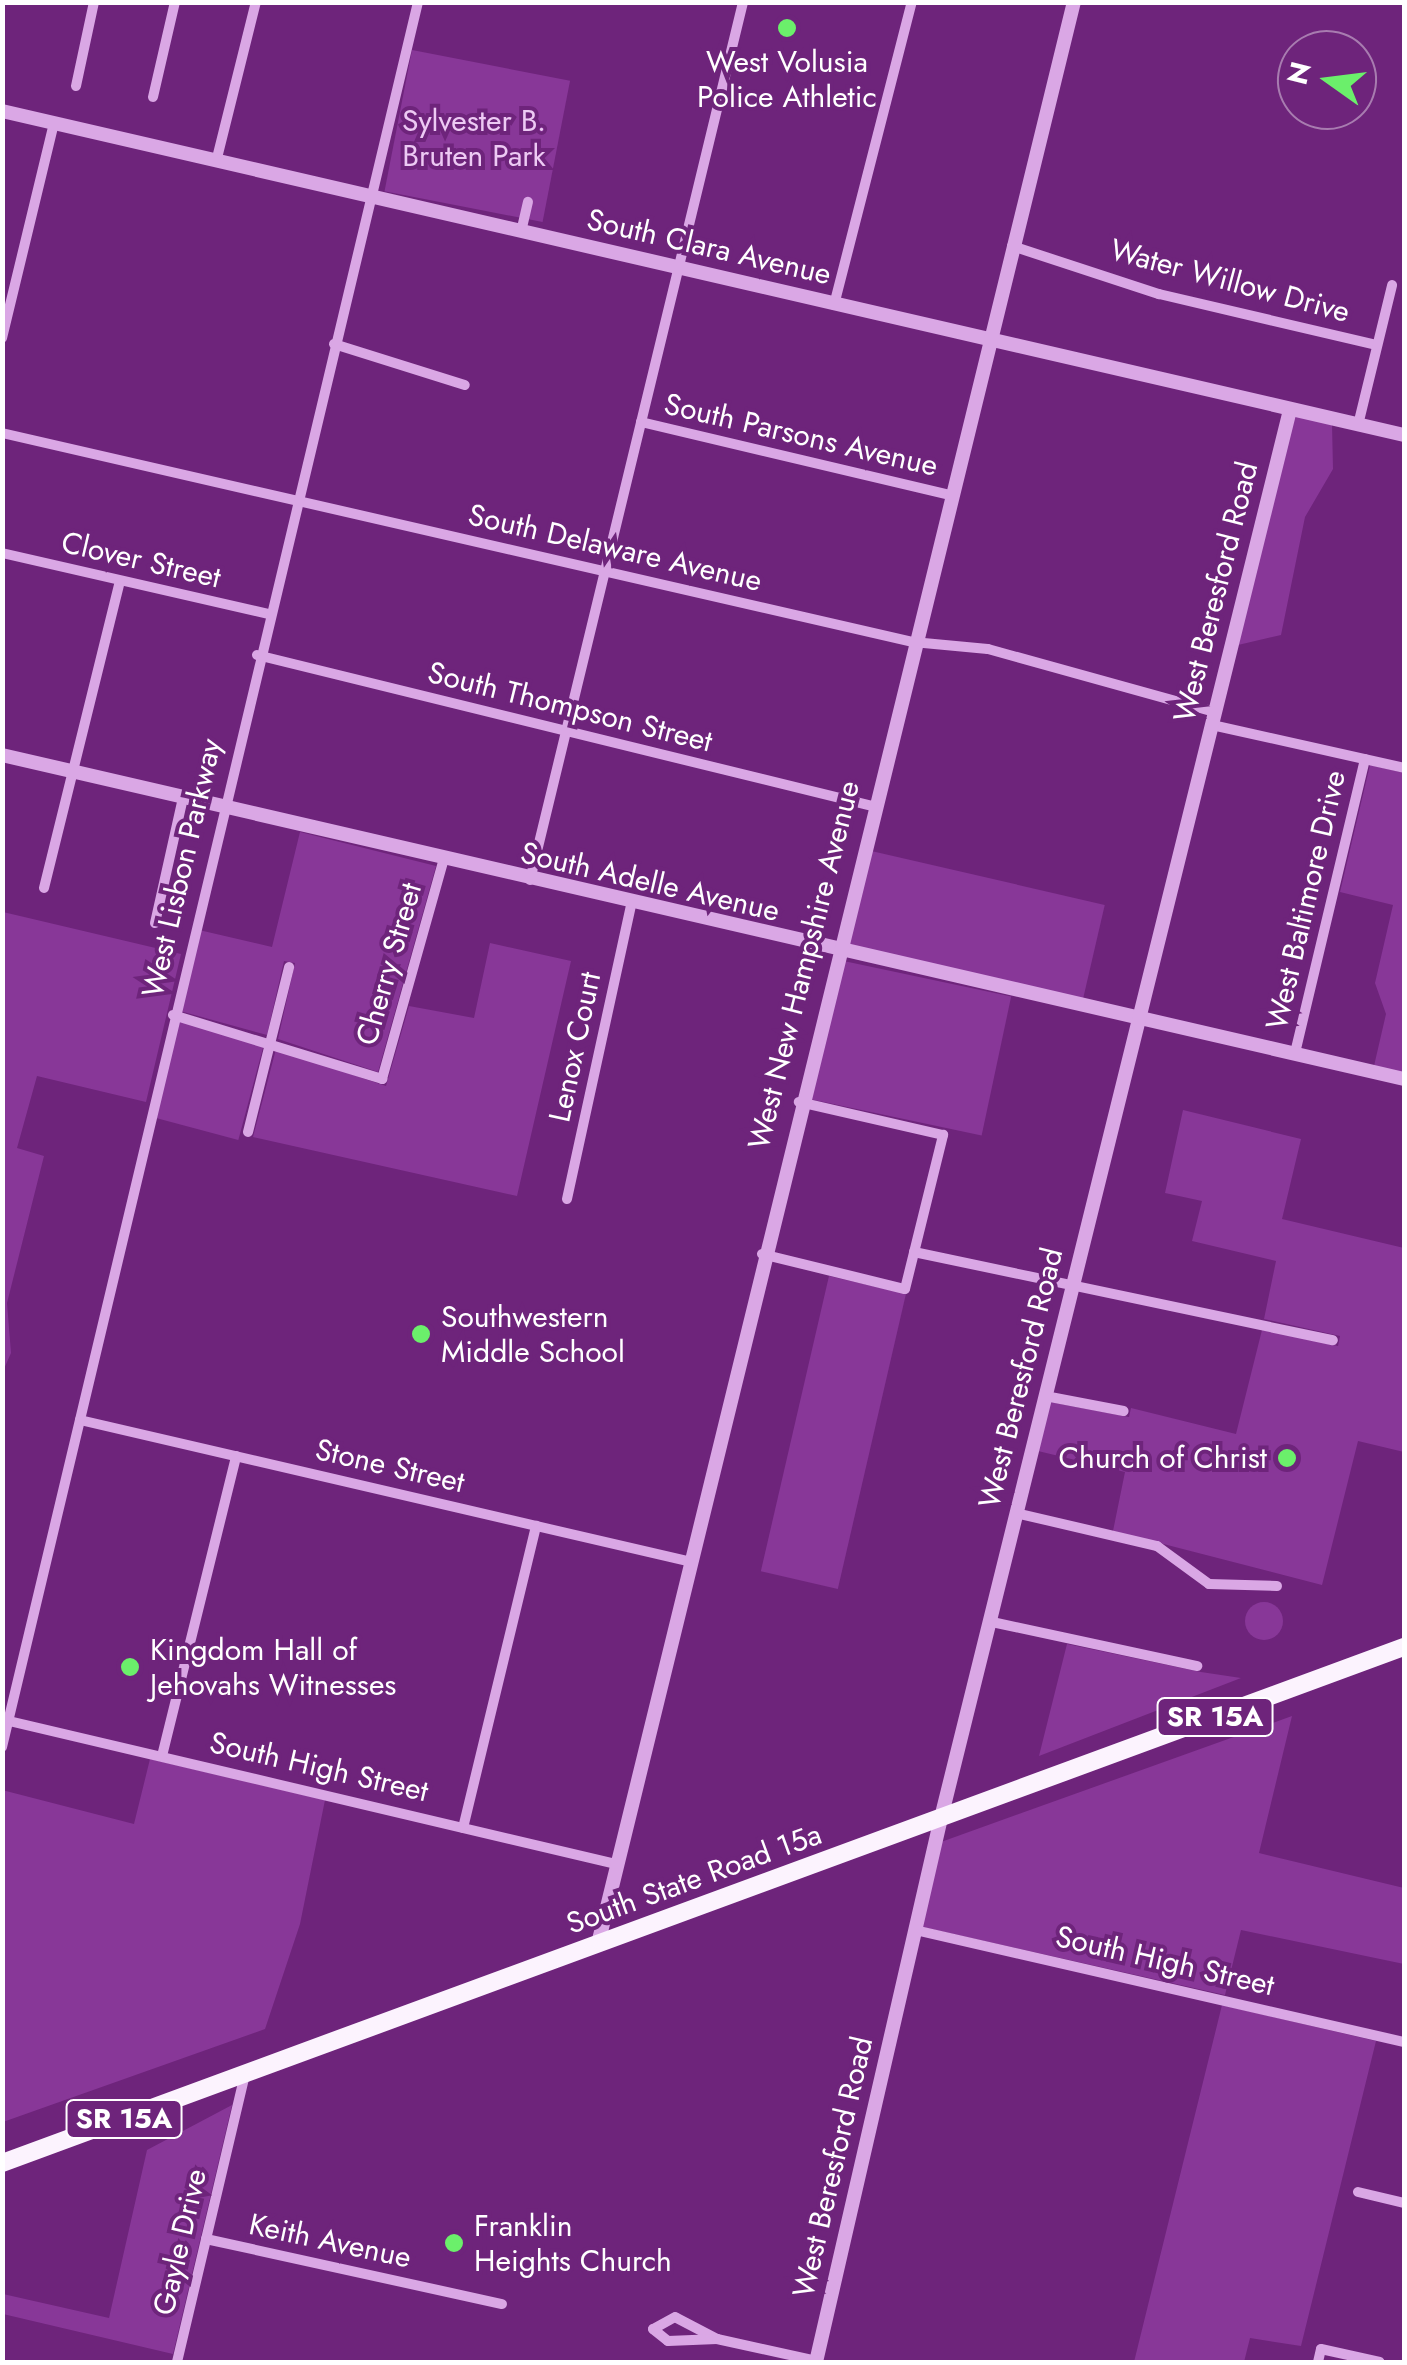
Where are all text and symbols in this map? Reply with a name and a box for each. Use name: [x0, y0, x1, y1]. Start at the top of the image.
marker: West Volusia Police Athletic: [776, 17, 798, 39]
north arrow: [1277, 30, 1377, 130]
place label: West Volusia Police Athletic: [697, 44, 877, 114]
text: N: [1277, 57, 1322, 89]
park label: Sylvester B. Bruten Park: [402, 103, 546, 174]
street label: South Clara Avenue: [583, 201, 835, 293]
street label: Water Willow Drive: [1106, 232, 1354, 330]
street label: South Parsons Avenue: [661, 386, 941, 484]
street label: West Beresford Road: [1166, 458, 1266, 726]
street label: South Delaware Avenue: [465, 497, 765, 599]
street label: Clover Street: [58, 524, 224, 596]
street label: South Thompson Street: [424, 654, 716, 760]
street label: West Lisbon Parkway: [135, 735, 229, 1001]
street label: West Baltimore Drive: [1259, 767, 1353, 1033]
street label: West New Hampshire Avenue: [741, 777, 867, 1153]
street label: South Adelle Avenue: [517, 835, 783, 929]
street label: Cherry Street: [349, 879, 429, 1049]
street label: Lenox Court: [542, 969, 608, 1125]
street label: West Beresford Road: [971, 1244, 1071, 1512]
place label: Southwestern Middle School: [441, 1299, 625, 1370]
marker: Southwestern Middle School: [410, 1323, 432, 1345]
street label: Stone Street: [312, 1431, 468, 1501]
place label: Church of Christ: [1058, 1440, 1267, 1476]
marker: Church of Christ: [1276, 1447, 1298, 1469]
place label: Kingdom Hall of Jehovahs Witnesses: [150, 1632, 396, 1702]
marker: Kingdom Hall of Jehovahs Witnesses: [119, 1656, 141, 1678]
road number: SR 15A: [1155, 1694, 1275, 1740]
street label: South High Street: [206, 1724, 432, 1810]
street label: South State Road 15a: [562, 1816, 826, 1942]
street label: South High Street: [1052, 1918, 1278, 2004]
street label: West Beresford Road: [785, 2033, 881, 2301]
road number: SR 15A: [64, 2096, 184, 2142]
street label: Gayle Drive: [146, 2165, 214, 2319]
street label: Keith Avenue: [246, 2206, 414, 2276]
place label: Franklin Heights Church: [474, 2208, 672, 2278]
marker: Franklin Heights Church: [443, 2232, 465, 2254]

